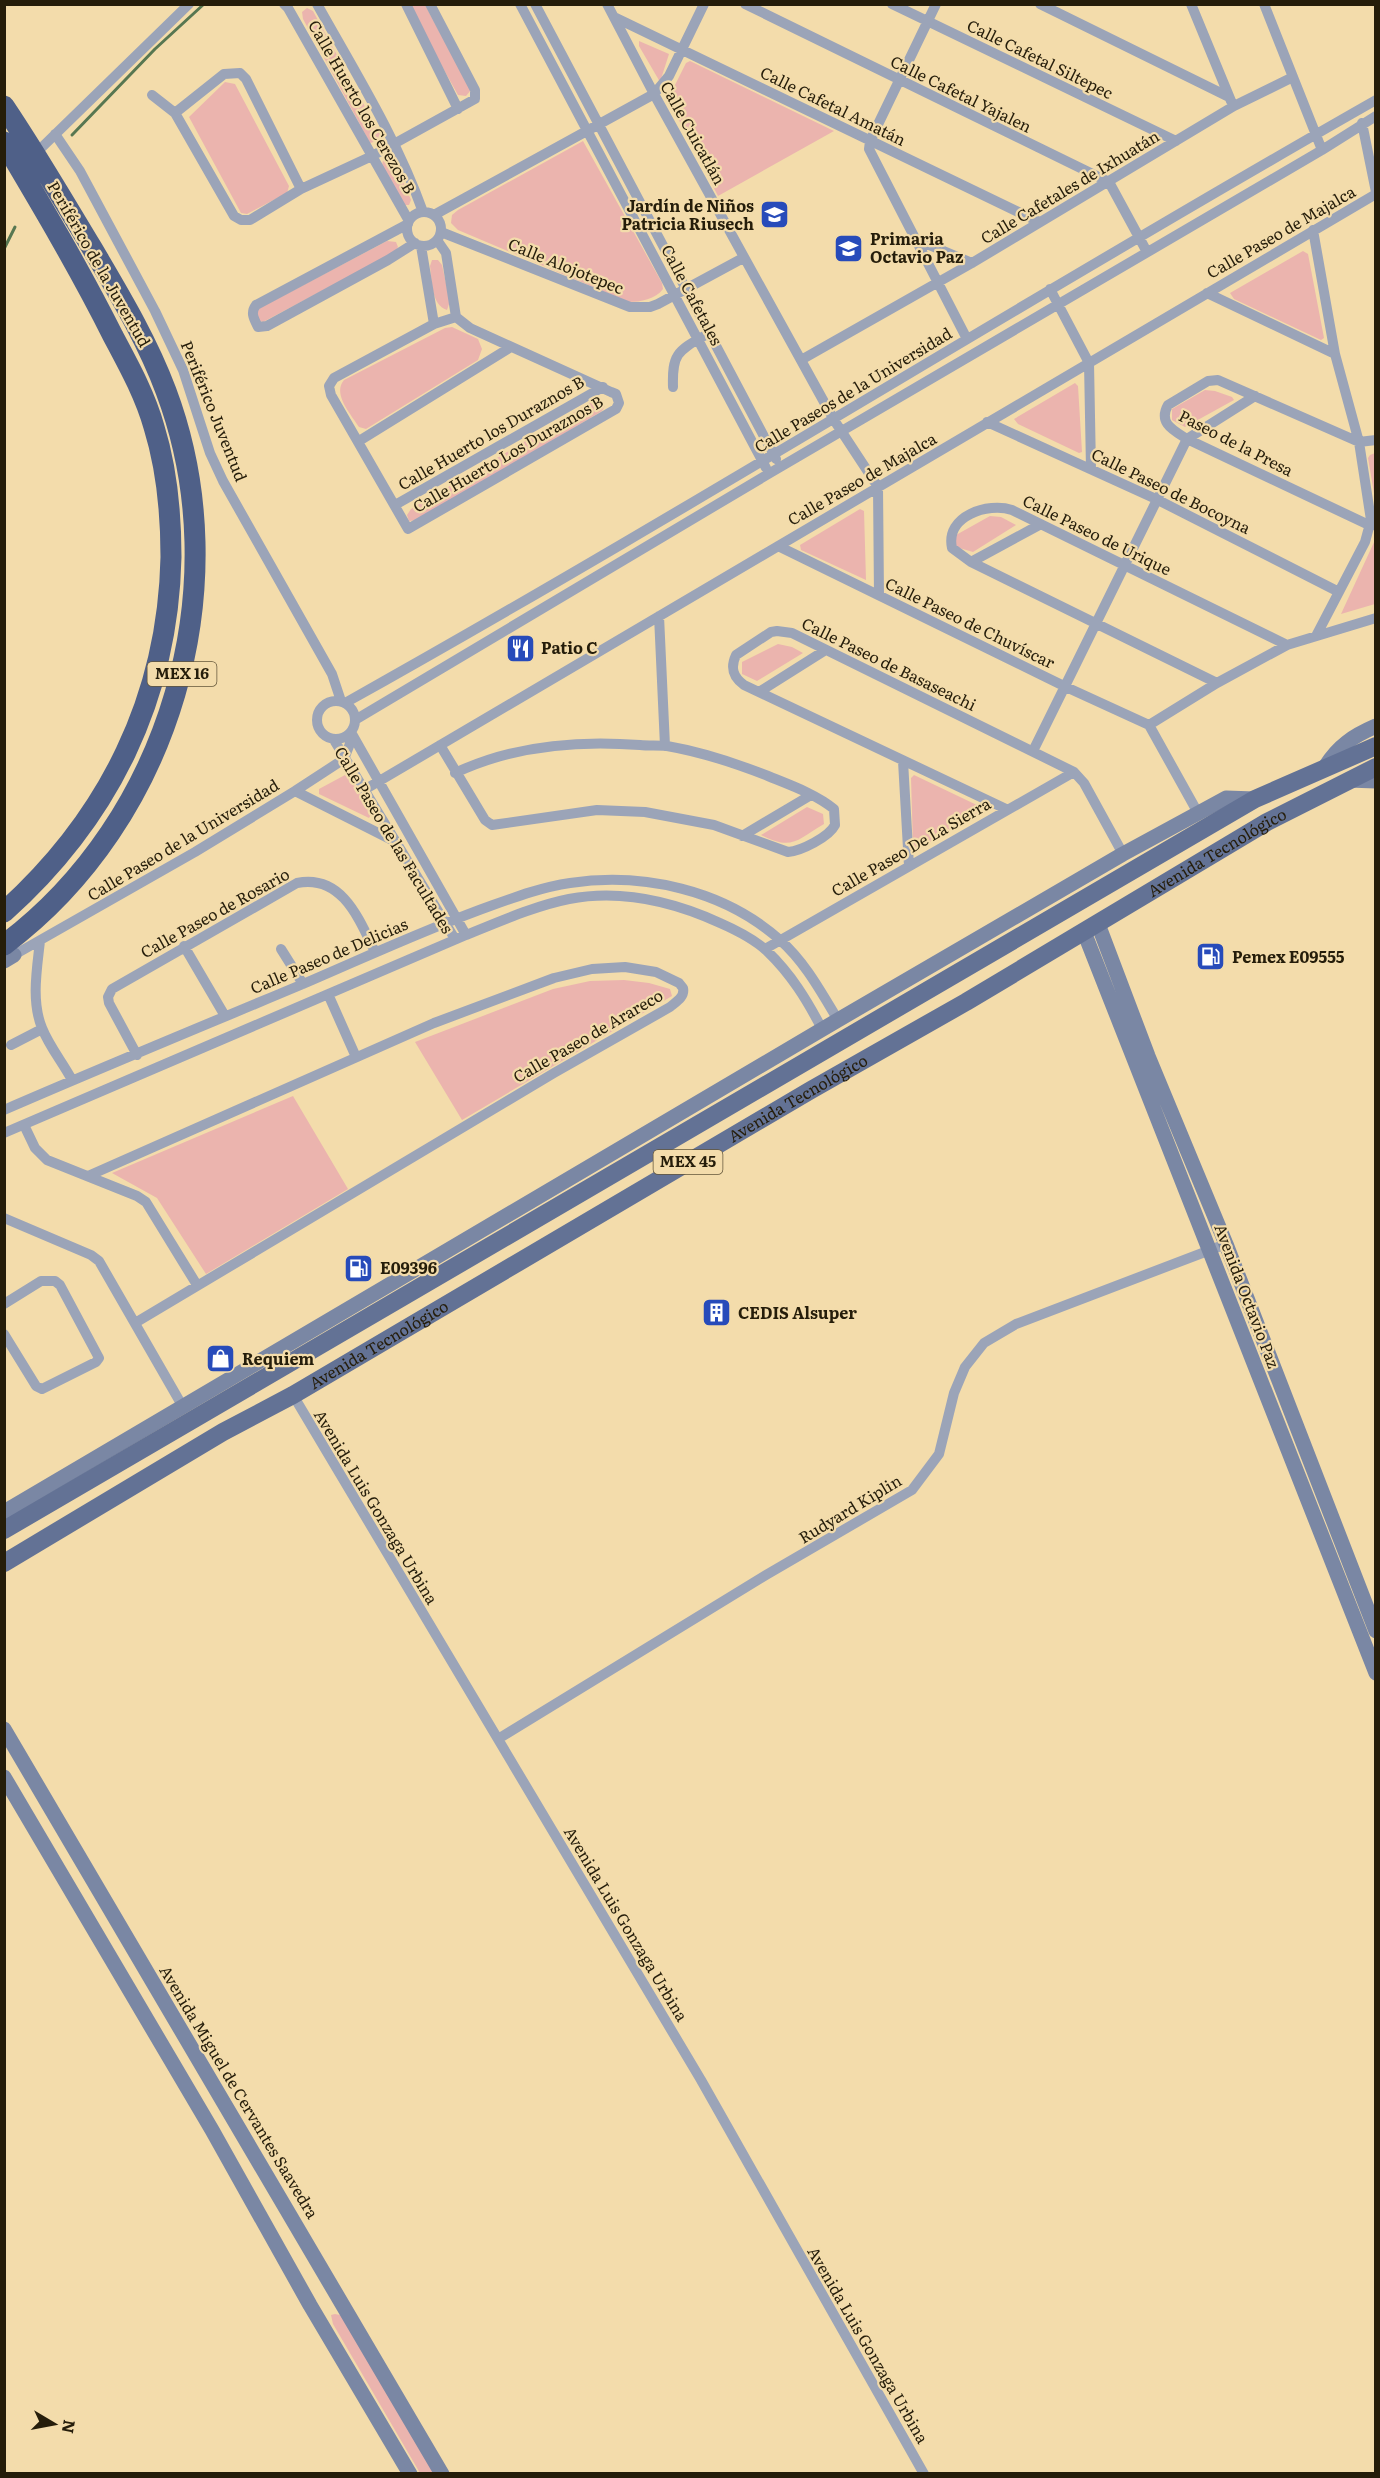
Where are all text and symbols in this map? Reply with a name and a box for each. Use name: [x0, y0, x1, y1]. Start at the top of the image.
street label: Calle Cafetal Siltepec: [963, 12, 1117, 104]
street label: Calle Huerto los Cerezos B: [303, 15, 423, 198]
street label: Calle Cafetal Yajalen: [887, 48, 1036, 138]
street label: Calle Cafetal Amatán: [757, 59, 911, 151]
street label: Calle Cuicatlán: [655, 76, 732, 189]
street label: Calle Cafetales de Ixhuatán: [976, 123, 1164, 249]
street label: Periférico de la Juventud: [42, 176, 157, 351]
street label: Calle Paseo de Majalca: [1202, 178, 1360, 284]
place label: Jardín de Niños Patricia Riusech: [621, 193, 754, 235]
school or university icon: Jardín de Niños Patricia Riusech: [759, 199, 791, 231]
place label: Primaria Octavio Paz: [870, 226, 964, 268]
street label: Calle Alojotepec: [505, 231, 628, 299]
school or university icon: Primaria Octavio Paz: [833, 232, 865, 264]
street label: Calle Cafetales: [656, 240, 730, 349]
street label: Calle Paseos de la Universidad: [749, 320, 956, 458]
street label: Periférico Juventud: [176, 337, 254, 485]
street label: Calle Huerto los Duraznos B: [393, 369, 588, 495]
street label: Calle Huerto Los Duraznos B: [408, 389, 607, 518]
street label: Paseo de la Presa: [1175, 403, 1298, 481]
street label: Calle Paseo de Majalca: [783, 425, 941, 531]
street label: Calle Paseo de Bocoyna: [1088, 441, 1255, 539]
street label: Calle Paseo de Urique: [1019, 488, 1176, 581]
street label: Calle Paseo de Chuvíscar: [882, 571, 1060, 674]
street label: Calle Paseo de Basaseachi: [798, 610, 981, 716]
restaurant icon: Patio C: [504, 632, 536, 664]
place label: Patio C: [541, 635, 598, 659]
road number: MEX 16: [148, 662, 216, 686]
street label: Calle Paseo de las Facultades: [329, 742, 460, 937]
street label: Calle Paseo de la Universidad: [82, 772, 283, 906]
street label: Calle Paseo De La Sierra: [826, 790, 995, 902]
street label: Avenida Tecnológico: [1142, 801, 1290, 902]
street label: Calle Paseo de Rosario: [136, 861, 293, 963]
street label: Calle Paseo de Delicias: [246, 911, 411, 999]
fuel station icon: Pemex E09555: [1195, 941, 1227, 973]
place label: Pemex E09555: [1232, 944, 1345, 968]
street label: Calle Paseo de Arareco: [508, 982, 667, 1088]
street label: Avenida Tecnológico: [723, 1047, 872, 1147]
road number: MEX 45: [654, 1150, 722, 1174]
street label: Avenida Octavio Paz: [1209, 1220, 1287, 1372]
fuel station icon: E09396: [343, 1252, 375, 1284]
place label: E09396: [380, 1255, 437, 1279]
street label: Avenida Tecnológico: [304, 1293, 452, 1394]
building icon: CEDIS Alsuper: [701, 1297, 733, 1329]
place label: CEDIS Alsuper: [738, 1300, 857, 1324]
shop icon: Requiem: [205, 1343, 237, 1375]
place label: Requiem: [242, 1346, 314, 1370]
street label: Avenida Luis Gonzaga Urbina: [309, 1404, 445, 1609]
street label: Rudyard Kiplin: [793, 1468, 906, 1548]
street label: Avenida Luis Gonzaga Urbina: [559, 1821, 695, 2026]
street label: Avenida Miguel de Cervantes Saavedra: [154, 1960, 326, 2223]
street label: Avenida Luis Gonzaga Urbina: [803, 2242, 935, 2448]
north arrow: [24, 2394, 84, 2454]
text: N: [57, 2418, 83, 2435]

